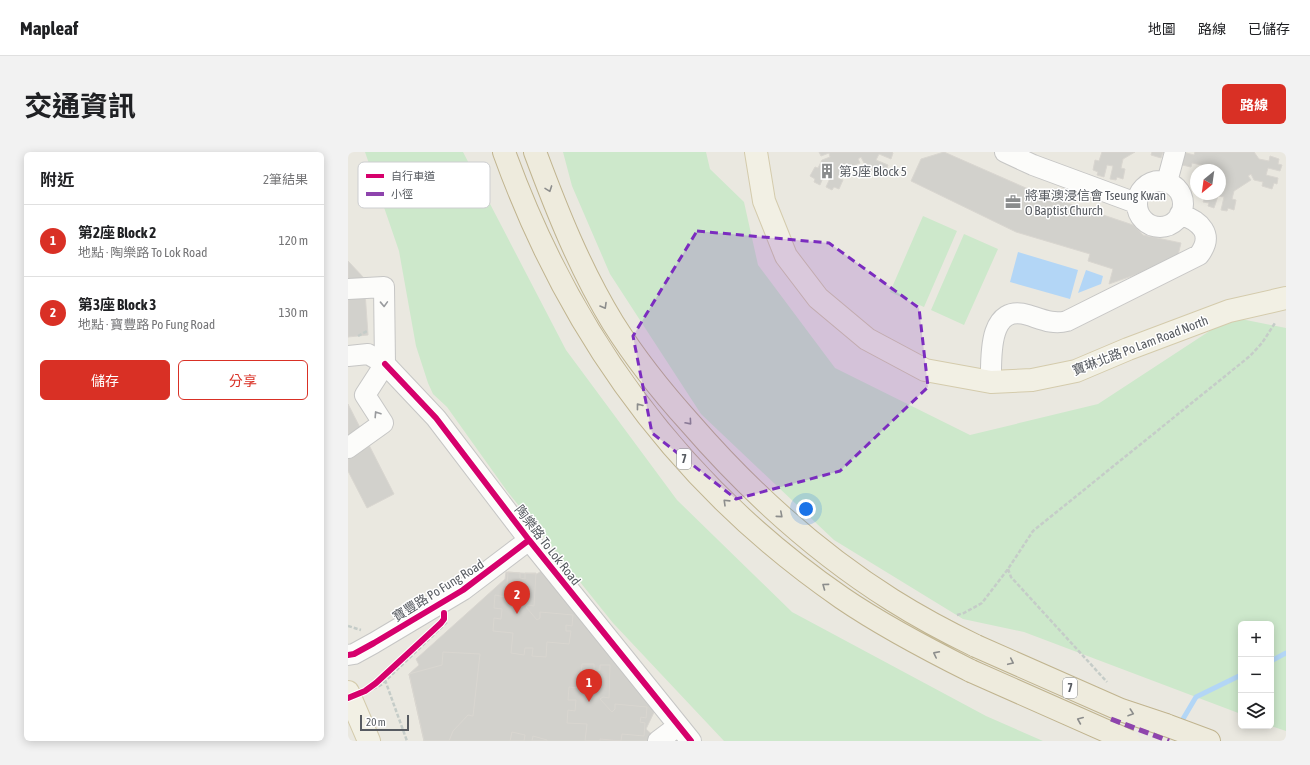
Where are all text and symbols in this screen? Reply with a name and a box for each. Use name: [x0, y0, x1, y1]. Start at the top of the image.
text: Mapleaf: [20, 17, 78, 39]
text: 地圖: [1148, 21, 1176, 37]
text: 路線: [1198, 21, 1226, 37]
text: 已儲存: [1248, 21, 1290, 37]
button: 路線: [1222, 84, 1286, 124]
text: 交通資訊: [24, 90, 136, 122]
legend: [358, 162, 490, 208]
building icon: 第5座 Block 5: [818, 162, 836, 180]
place label: 第5座 Block 5: [839, 164, 907, 179]
north arrow: [1190, 164, 1226, 200]
text: 附近: [40, 170, 74, 190]
text: 自行車道: [391, 170, 435, 182]
text: 2筆結果: [263, 172, 308, 187]
one-way arrow: [544, 185, 552, 192]
text: 小徑: [391, 188, 413, 200]
place label: 將軍澳浸信會 Tseung Kwan O Baptist Church: [1025, 188, 1166, 218]
office icon: 將軍澳浸信會 Tseung Kwan O Baptist Church: [1004, 193, 1022, 211]
text: 第2座 Block 2: [78, 224, 156, 241]
text: 1: [50, 233, 56, 248]
text: 120 m: [279, 233, 308, 248]
text: 地點 · 陶樂路 To Lok Road: [78, 245, 207, 260]
text: 第3座 Block 3: [78, 296, 156, 313]
one-way arrow: [380, 301, 388, 307]
one-way arrow: [599, 302, 606, 309]
text: 2: [50, 305, 56, 320]
text: 130 m: [279, 305, 308, 320]
street label: 寶琳北路 Po Lam Road North: [1070, 313, 1210, 378]
text: 地點 · 寶豐路 Po Fung Road: [78, 317, 215, 332]
button: 儲存: [40, 360, 170, 400]
button: 分享: [178, 360, 308, 400]
one-way arrow: [637, 403, 644, 410]
one-way arrow: [375, 411, 382, 418]
one-way arrow: [684, 417, 691, 425]
road number: 7: [677, 449, 691, 469]
your location: [796, 499, 816, 519]
one-way arrow: [723, 500, 731, 507]
street label: 陶樂路 To Lok Road: [512, 502, 583, 588]
one-way arrow: [775, 510, 782, 517]
street label: 寶豐路 Po Fung Road: [390, 556, 487, 625]
pin: 2: [504, 581, 530, 614]
one-way arrow: [822, 583, 829, 591]
map controls: [1238, 621, 1274, 729]
button: +: [1238, 621, 1274, 657]
one-way arrow: [933, 651, 940, 658]
one-way arrow: [1007, 657, 1014, 665]
button: −: [1238, 657, 1274, 693]
pin: 1: [576, 669, 602, 702]
road number: 7: [1063, 678, 1077, 698]
button: layers: [1238, 693, 1274, 729]
one-way arrow: [1127, 708, 1134, 717]
scale bar: [360, 713, 409, 732]
text: 20 m: [366, 716, 386, 728]
one-way arrow: [1077, 717, 1084, 725]

